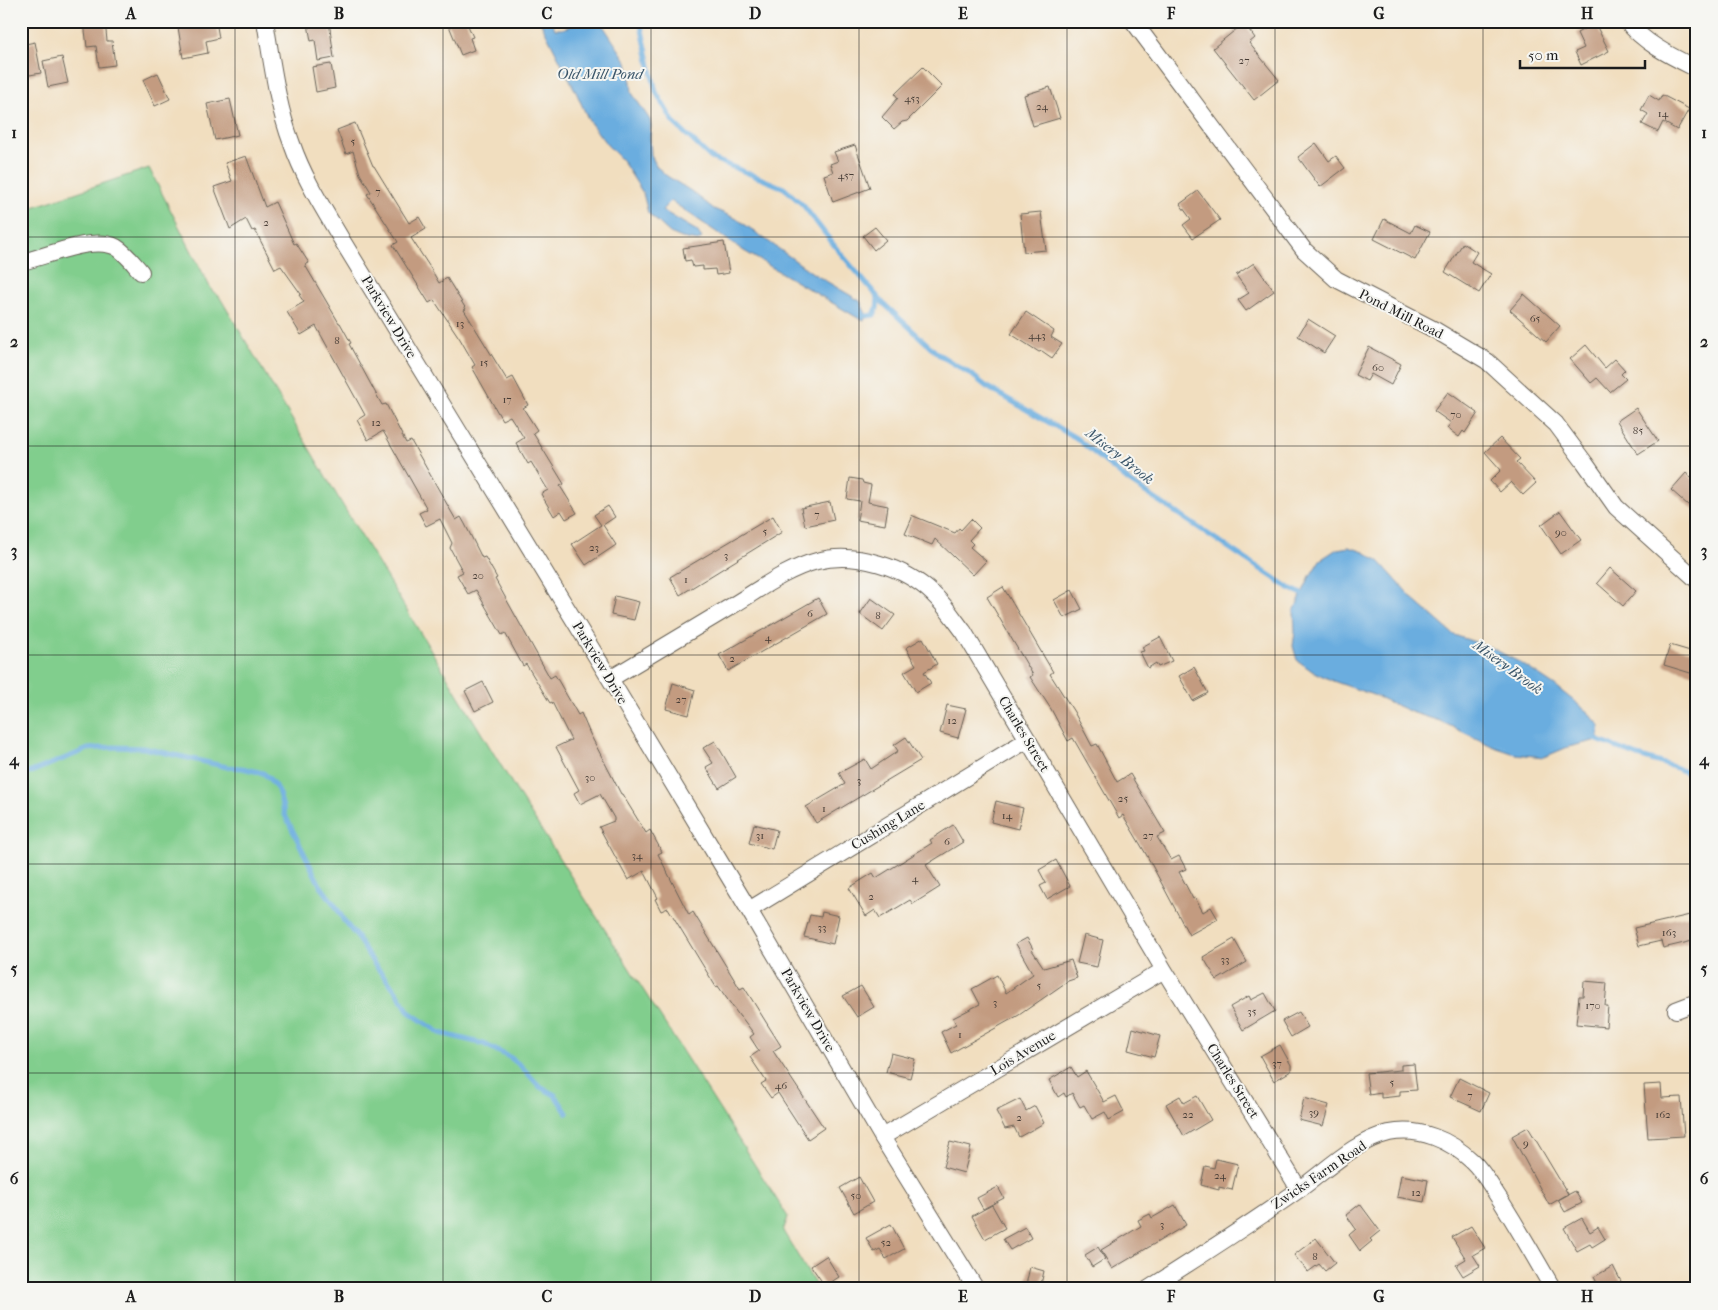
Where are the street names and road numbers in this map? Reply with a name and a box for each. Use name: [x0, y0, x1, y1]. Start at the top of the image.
street label: Parkview Drive: [358, 273, 420, 361]
street label: Pond Mill Road: [1356, 285, 1446, 343]
street label: Parkview Drive: [569, 619, 631, 707]
street label: Charles Street: [995, 693, 1053, 775]
street label: Cushing Lane: [848, 796, 928, 854]
street label: Parkview Drive: [777, 965, 839, 1055]
street label: Lois Avenue: [987, 1027, 1059, 1079]
street label: Charles Street: [1203, 1040, 1263, 1122]
street label: Zwicks Farm Road: [1268, 1137, 1370, 1213]

